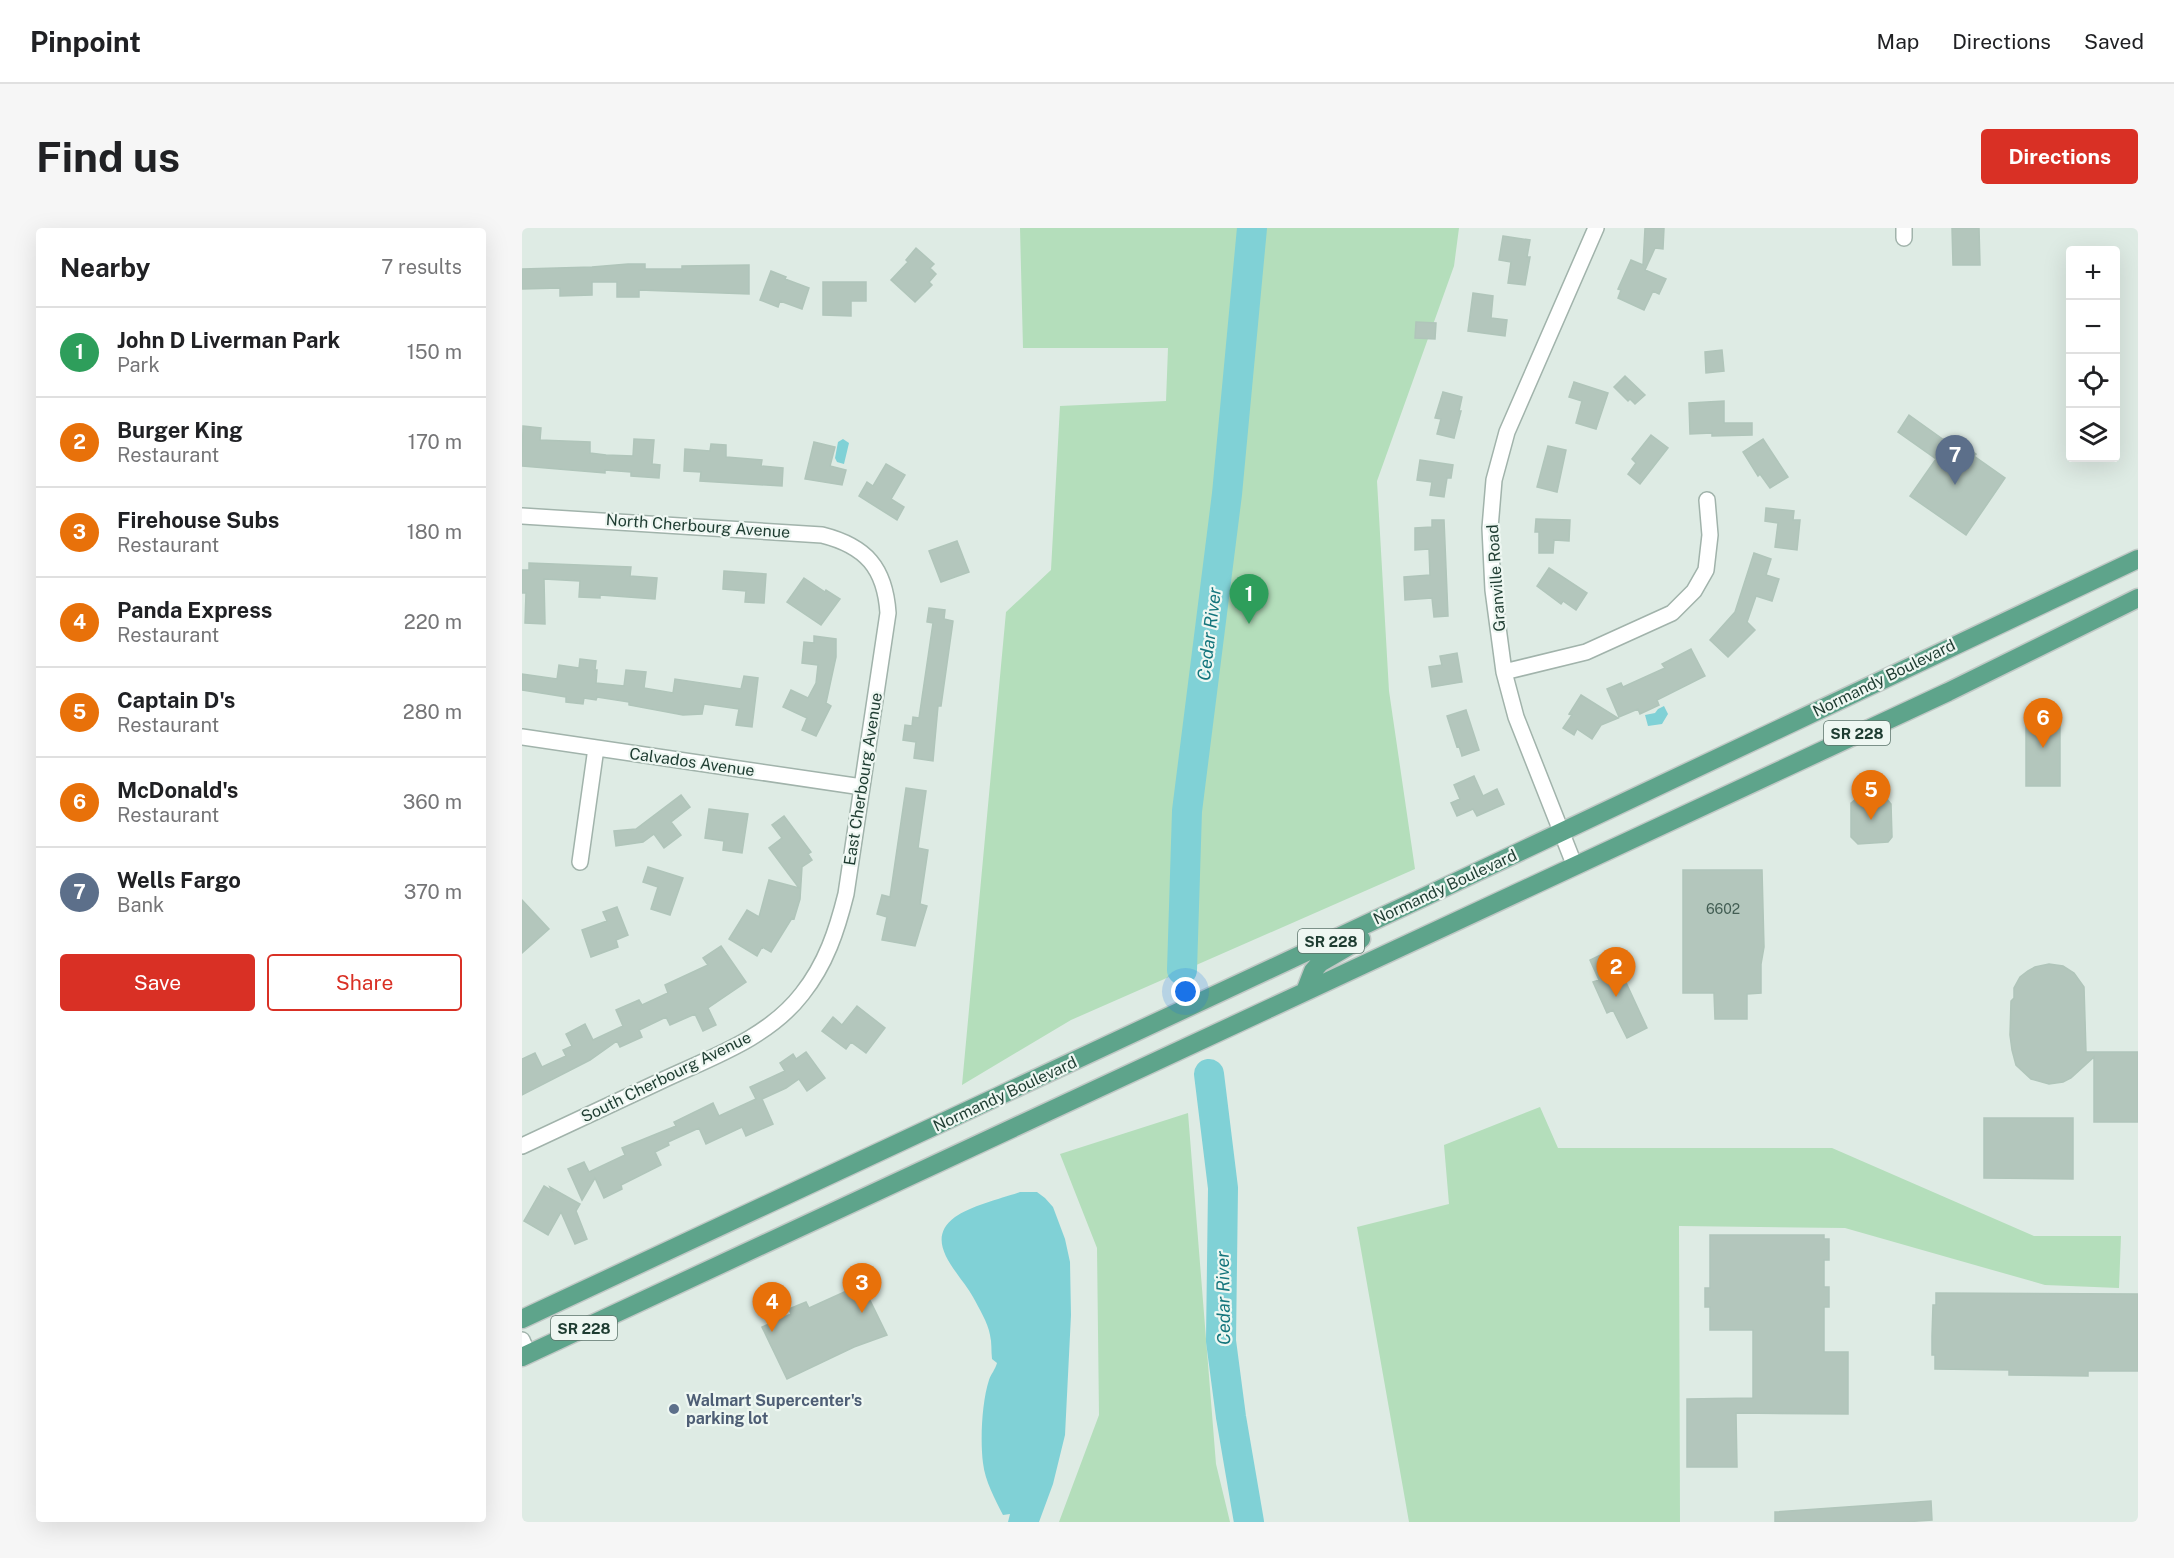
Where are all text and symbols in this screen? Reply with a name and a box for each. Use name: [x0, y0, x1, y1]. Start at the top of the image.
text: Pinpoint: [30, 25, 141, 58]
text: Map: [1877, 29, 1919, 54]
text: Directions: [1952, 29, 2051, 54]
text: Saved: [2084, 29, 2144, 54]
button: Directions: [1981, 129, 2138, 184]
text: Find us: [36, 132, 180, 181]
map controls: [2066, 246, 2120, 462]
button: +: [2066, 246, 2120, 300]
text: Nearby: [60, 252, 150, 283]
text: 7 results: [381, 255, 462, 279]
button: −: [2066, 300, 2120, 354]
text: John D Liverman Park: [117, 327, 340, 353]
text: 1: [75, 340, 84, 364]
text: 150 m: [407, 340, 462, 364]
text: Park: [117, 353, 160, 377]
button: locate: [2066, 354, 2120, 408]
button: layers: [2066, 408, 2120, 462]
text: Burger King: [117, 417, 243, 443]
text: 2: [73, 430, 86, 454]
text: 170 m: [408, 430, 462, 454]
pin: 7: [1936, 436, 1974, 485]
text: Restaurant: [117, 443, 219, 467]
text: Firehouse Subs: [117, 507, 279, 533]
street label: North Cherbourg Avenue: [605, 510, 791, 542]
text: 3: [73, 520, 86, 544]
text: 180 m: [407, 520, 462, 544]
street label: Granville Road: [1483, 524, 1509, 632]
text: Restaurant: [117, 533, 219, 557]
pin: 1: [1230, 574, 1268, 624]
water label: Cedar River: [1193, 586, 1225, 682]
text: Panda Express: [117, 597, 272, 623]
text: 4: [73, 610, 86, 634]
text: 220 m: [404, 610, 462, 634]
text: Restaurant: [117, 623, 219, 647]
street label: Normandy Boulevard: [1810, 635, 1958, 721]
text: Captain D's: [117, 687, 235, 713]
street label: East Cherbourg Avenue: [840, 691, 886, 867]
pin: 6: [2024, 698, 2062, 748]
text: 5: [73, 700, 86, 724]
text: 280 m: [403, 700, 462, 724]
text: Restaurant: [117, 713, 219, 737]
road number: SR 228: [1824, 721, 1890, 745]
street label: Calvados Avenue: [628, 744, 756, 780]
pin: 5: [1852, 770, 1890, 820]
text: McDonald's: [117, 777, 238, 803]
text: 6: [73, 790, 86, 814]
text: 360 m: [403, 790, 462, 814]
text: Restaurant: [117, 803, 219, 827]
street label: Normandy Boulevard: [1370, 845, 1520, 929]
text: Wells Fargo: [117, 867, 241, 893]
text: 7: [73, 880, 86, 904]
text: 370 m: [404, 880, 462, 904]
text: Bank: [117, 893, 164, 917]
house number: 6602: [1706, 901, 1740, 917]
road number: SR 228: [1298, 929, 1364, 953]
pin: 2: [1596, 948, 1636, 997]
button: Save: [60, 954, 255, 1011]
button: Share: [267, 954, 462, 1011]
your location: [1171, 977, 1200, 1006]
street label: South Cherbourg Avenue: [578, 1028, 754, 1126]
street label: Normandy Boulevard: [930, 1052, 1080, 1136]
water label: Cedar River: [1212, 1251, 1234, 1345]
pin: 3: [842, 1264, 882, 1313]
pin: 4: [752, 1282, 792, 1332]
road number: SR 228: [551, 1316, 617, 1340]
place label: Walmart Supercenter's parking lot: [686, 1391, 862, 1428]
marker: Walmart Supercenter's parking lot: [667, 1402, 681, 1416]

